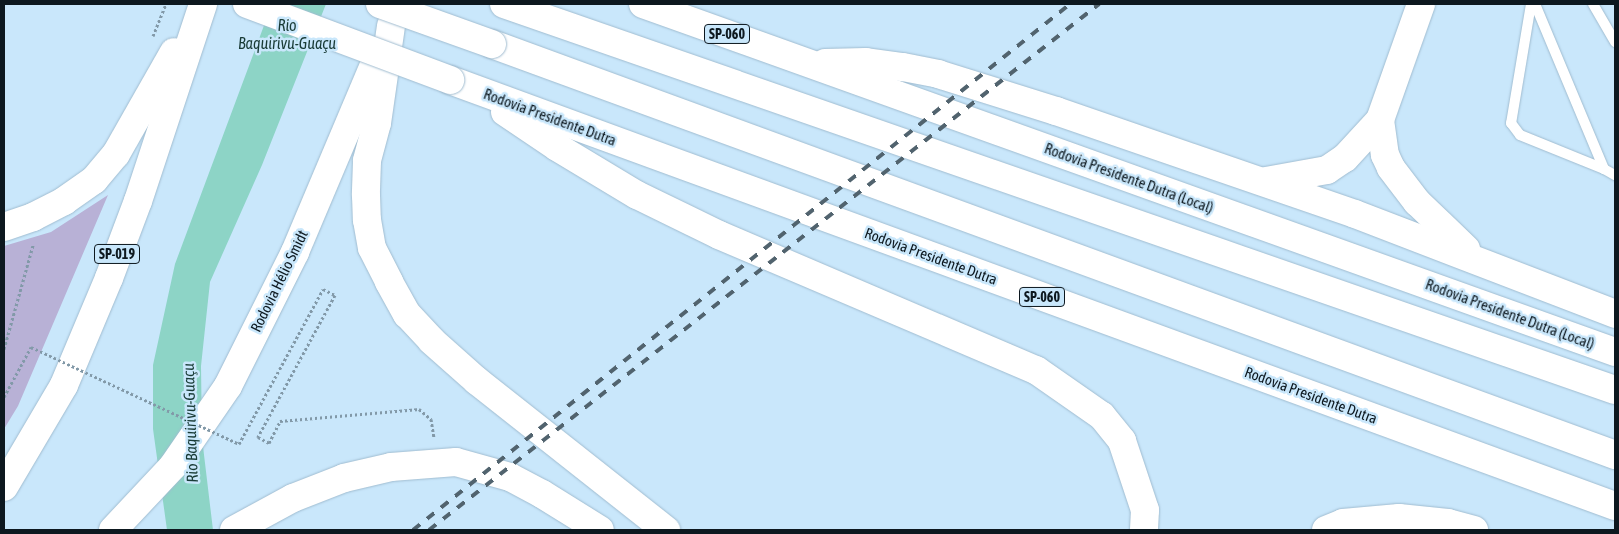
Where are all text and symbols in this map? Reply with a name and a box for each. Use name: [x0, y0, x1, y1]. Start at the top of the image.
water label: Rio Baquirivu-Guaçu: [238, 15, 336, 53]
road number: SP-060: [703, 22, 751, 46]
street label: Rodovia Presidente Dutra: [481, 85, 619, 149]
street label: Rodovia Presidente Dutra (Local): [1042, 139, 1216, 217]
street label: Rodovia Presidente Dutra: [862, 224, 1000, 288]
street label: Rodovia Hélio Smidt: [247, 227, 311, 335]
road number: SP-019: [93, 242, 141, 266]
street label: Rodovia Presidente Dutra (Local): [1423, 275, 1597, 353]
road number: SP-060: [1018, 286, 1066, 308]
water label: Rio Baquirivu-Guaçu: [178, 363, 202, 483]
street label: Rodovia Presidente Dutra: [1242, 363, 1380, 427]

